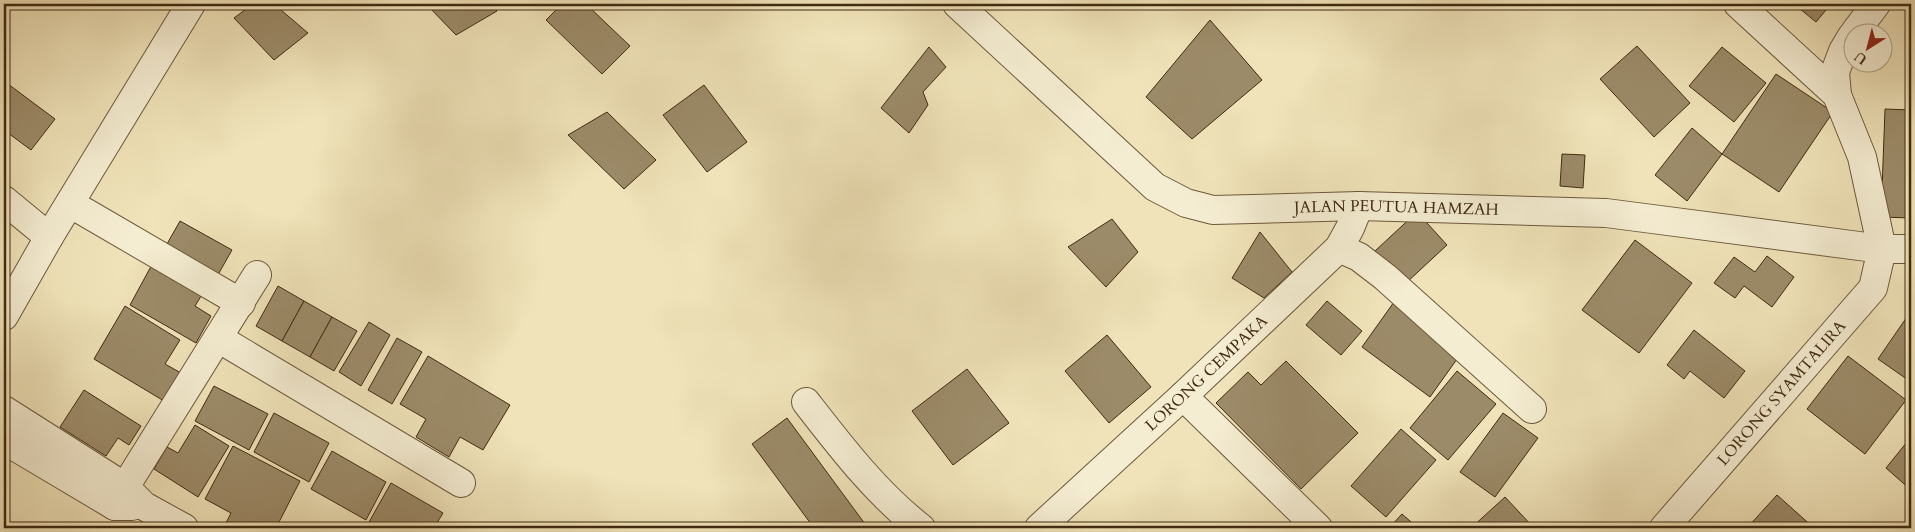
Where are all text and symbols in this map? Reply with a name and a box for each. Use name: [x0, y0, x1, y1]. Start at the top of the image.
north arrow: [1842, 22, 1892, 72]
text: U: [1850, 47, 1871, 69]
street label: JALAN PEUTUA HAMZAH: [1292, 195, 1499, 221]
street label: LORONG CEMPAKA: [1141, 310, 1273, 436]
street label: LORONG SYAMTALIRA: [1712, 315, 1851, 470]

